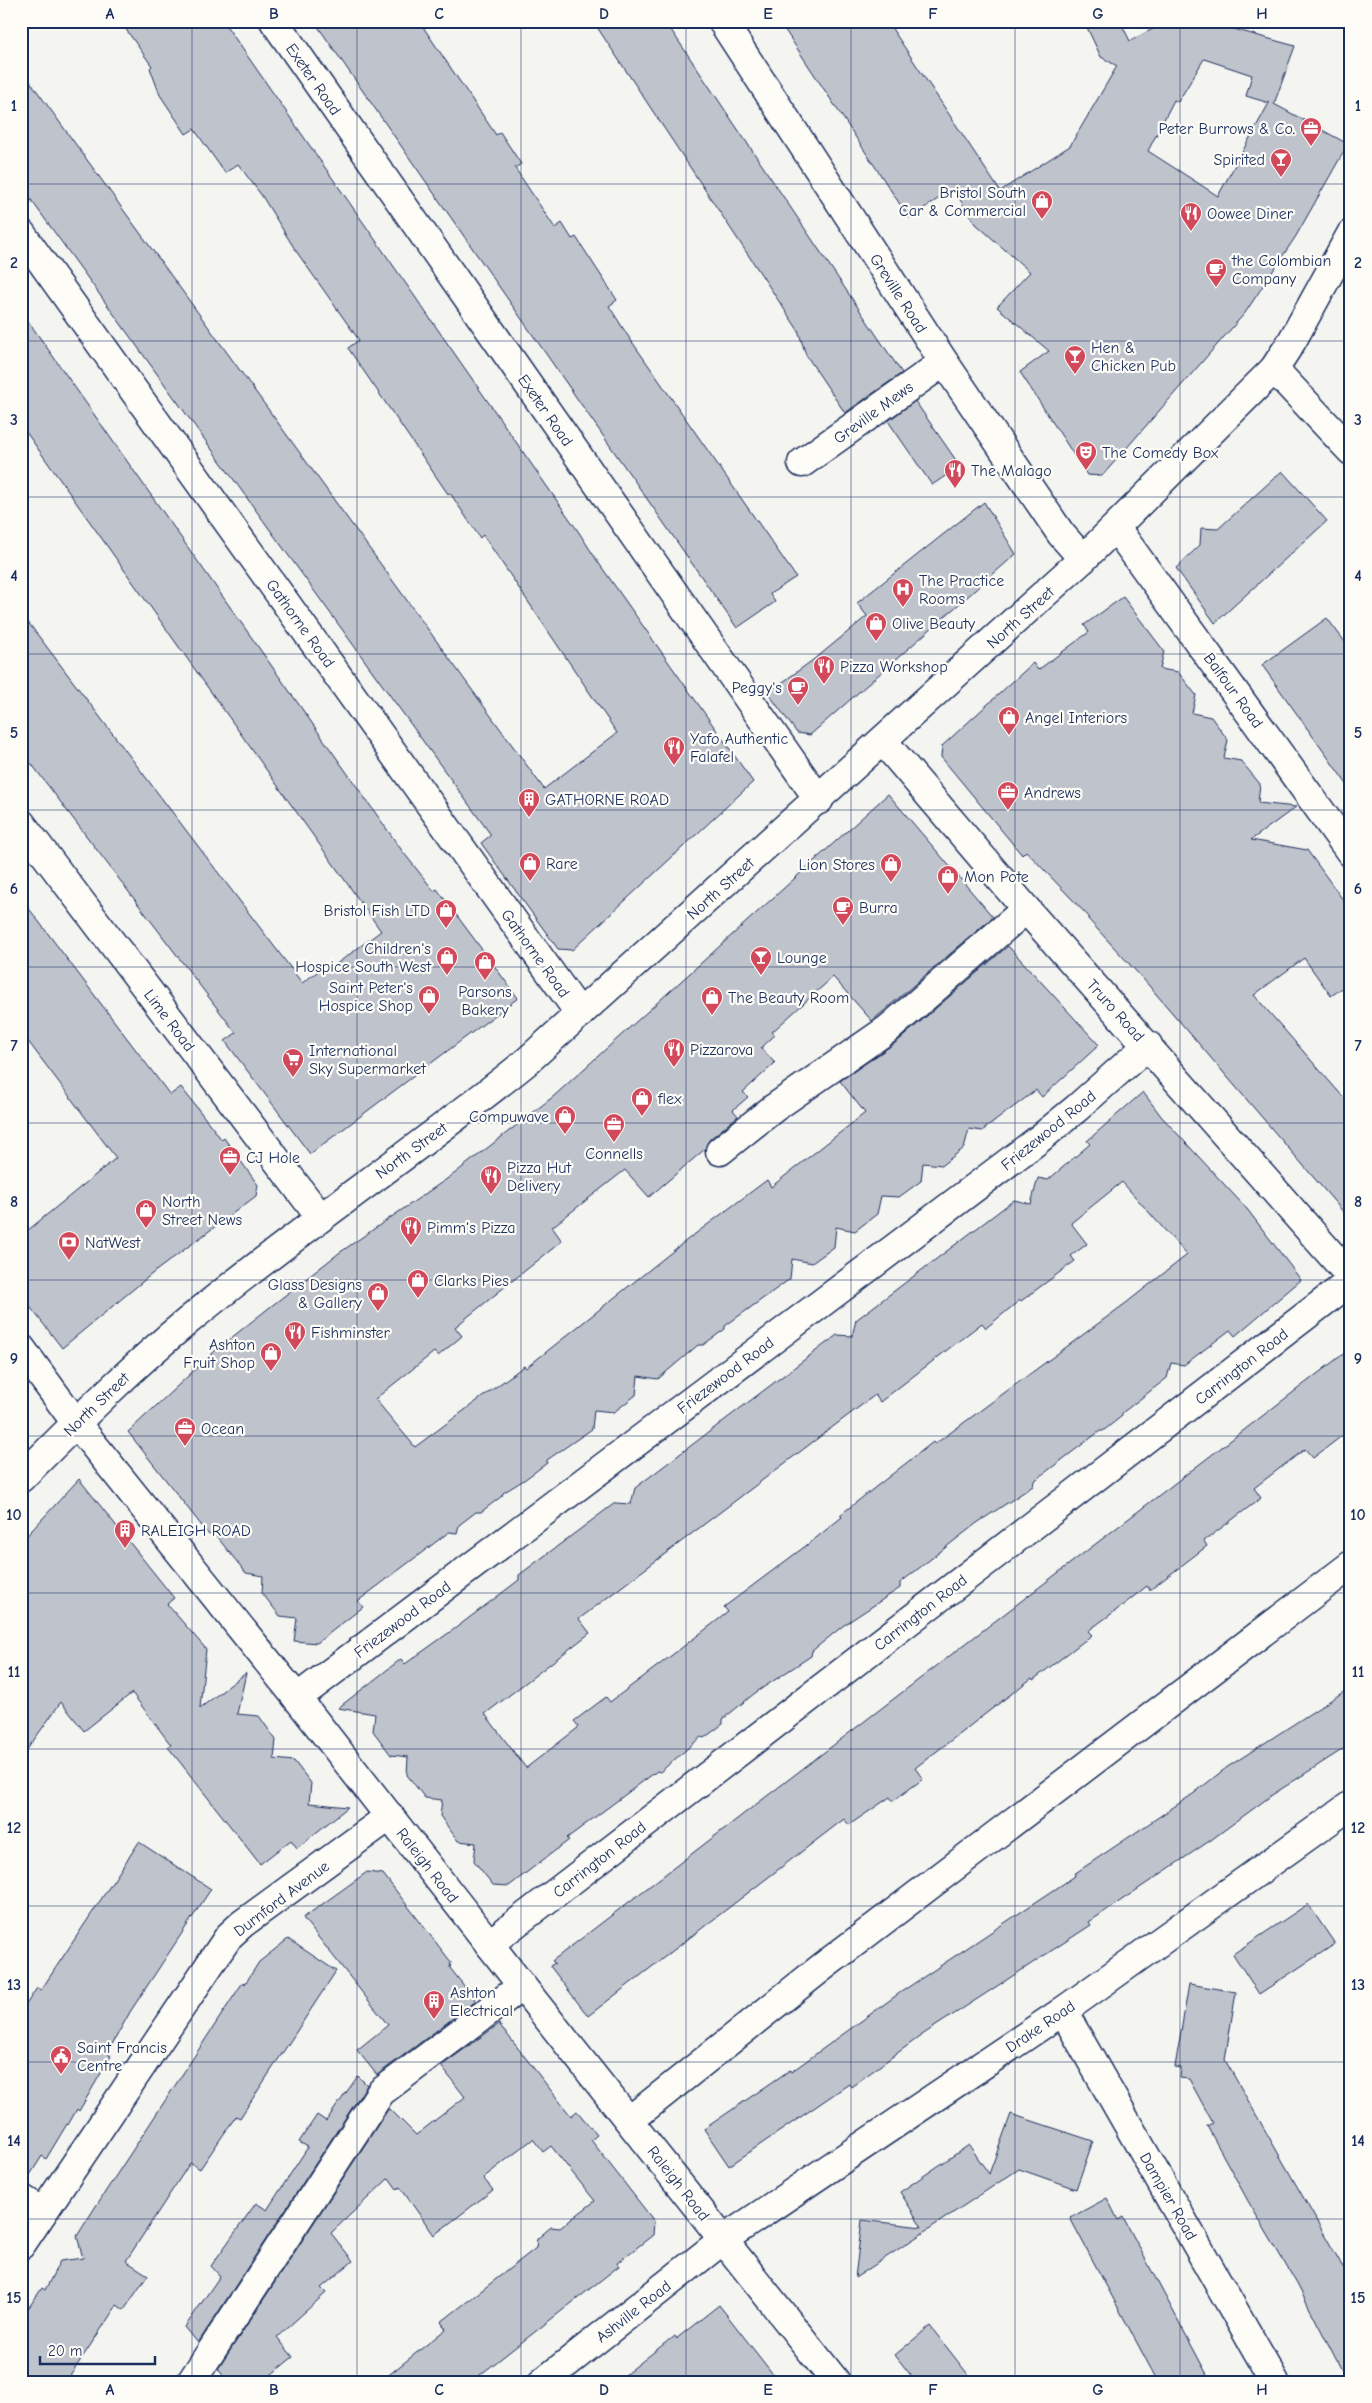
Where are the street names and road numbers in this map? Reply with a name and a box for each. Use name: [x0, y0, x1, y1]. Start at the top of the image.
street label: Exeter Road: [282, 40, 344, 119]
street label: Greville Road: [866, 251, 930, 337]
street label: Exeter Road: [514, 371, 576, 450]
street label: Greville Mews: [830, 378, 917, 448]
street label: Gathorne Road: [262, 576, 338, 671]
street label: North Street: [983, 583, 1058, 653]
street label: Balfour Road: [1200, 649, 1267, 732]
street label: North Street: [683, 854, 758, 924]
street label: Gathorne Road: [497, 906, 573, 1001]
street label: Truro Road: [1083, 976, 1148, 1045]
street label: Lime Road: [140, 986, 198, 1055]
street label: Friezewood Road: [998, 1087, 1100, 1174]
street label: North Street: [372, 1119, 451, 1183]
street label: Carrington Road: [1192, 1325, 1292, 1409]
street label: Friezewood Road: [674, 1334, 778, 1418]
street label: North Street: [60, 1369, 133, 1440]
street label: Carrington Road: [871, 1571, 971, 1655]
street label: Friezewood Road: [351, 1578, 455, 1662]
street label: Carrington Road: [550, 1818, 650, 1902]
street label: Raleigh Road: [393, 1825, 462, 1907]
street label: Durnford Avenue: [230, 1857, 333, 1940]
street label: Drake Road: [1002, 1997, 1079, 2057]
street label: Raleigh Road: [644, 2143, 713, 2225]
street label: Dampier Road: [1136, 2150, 1200, 2243]
street label: Ashville Road: [593, 2277, 675, 2347]

